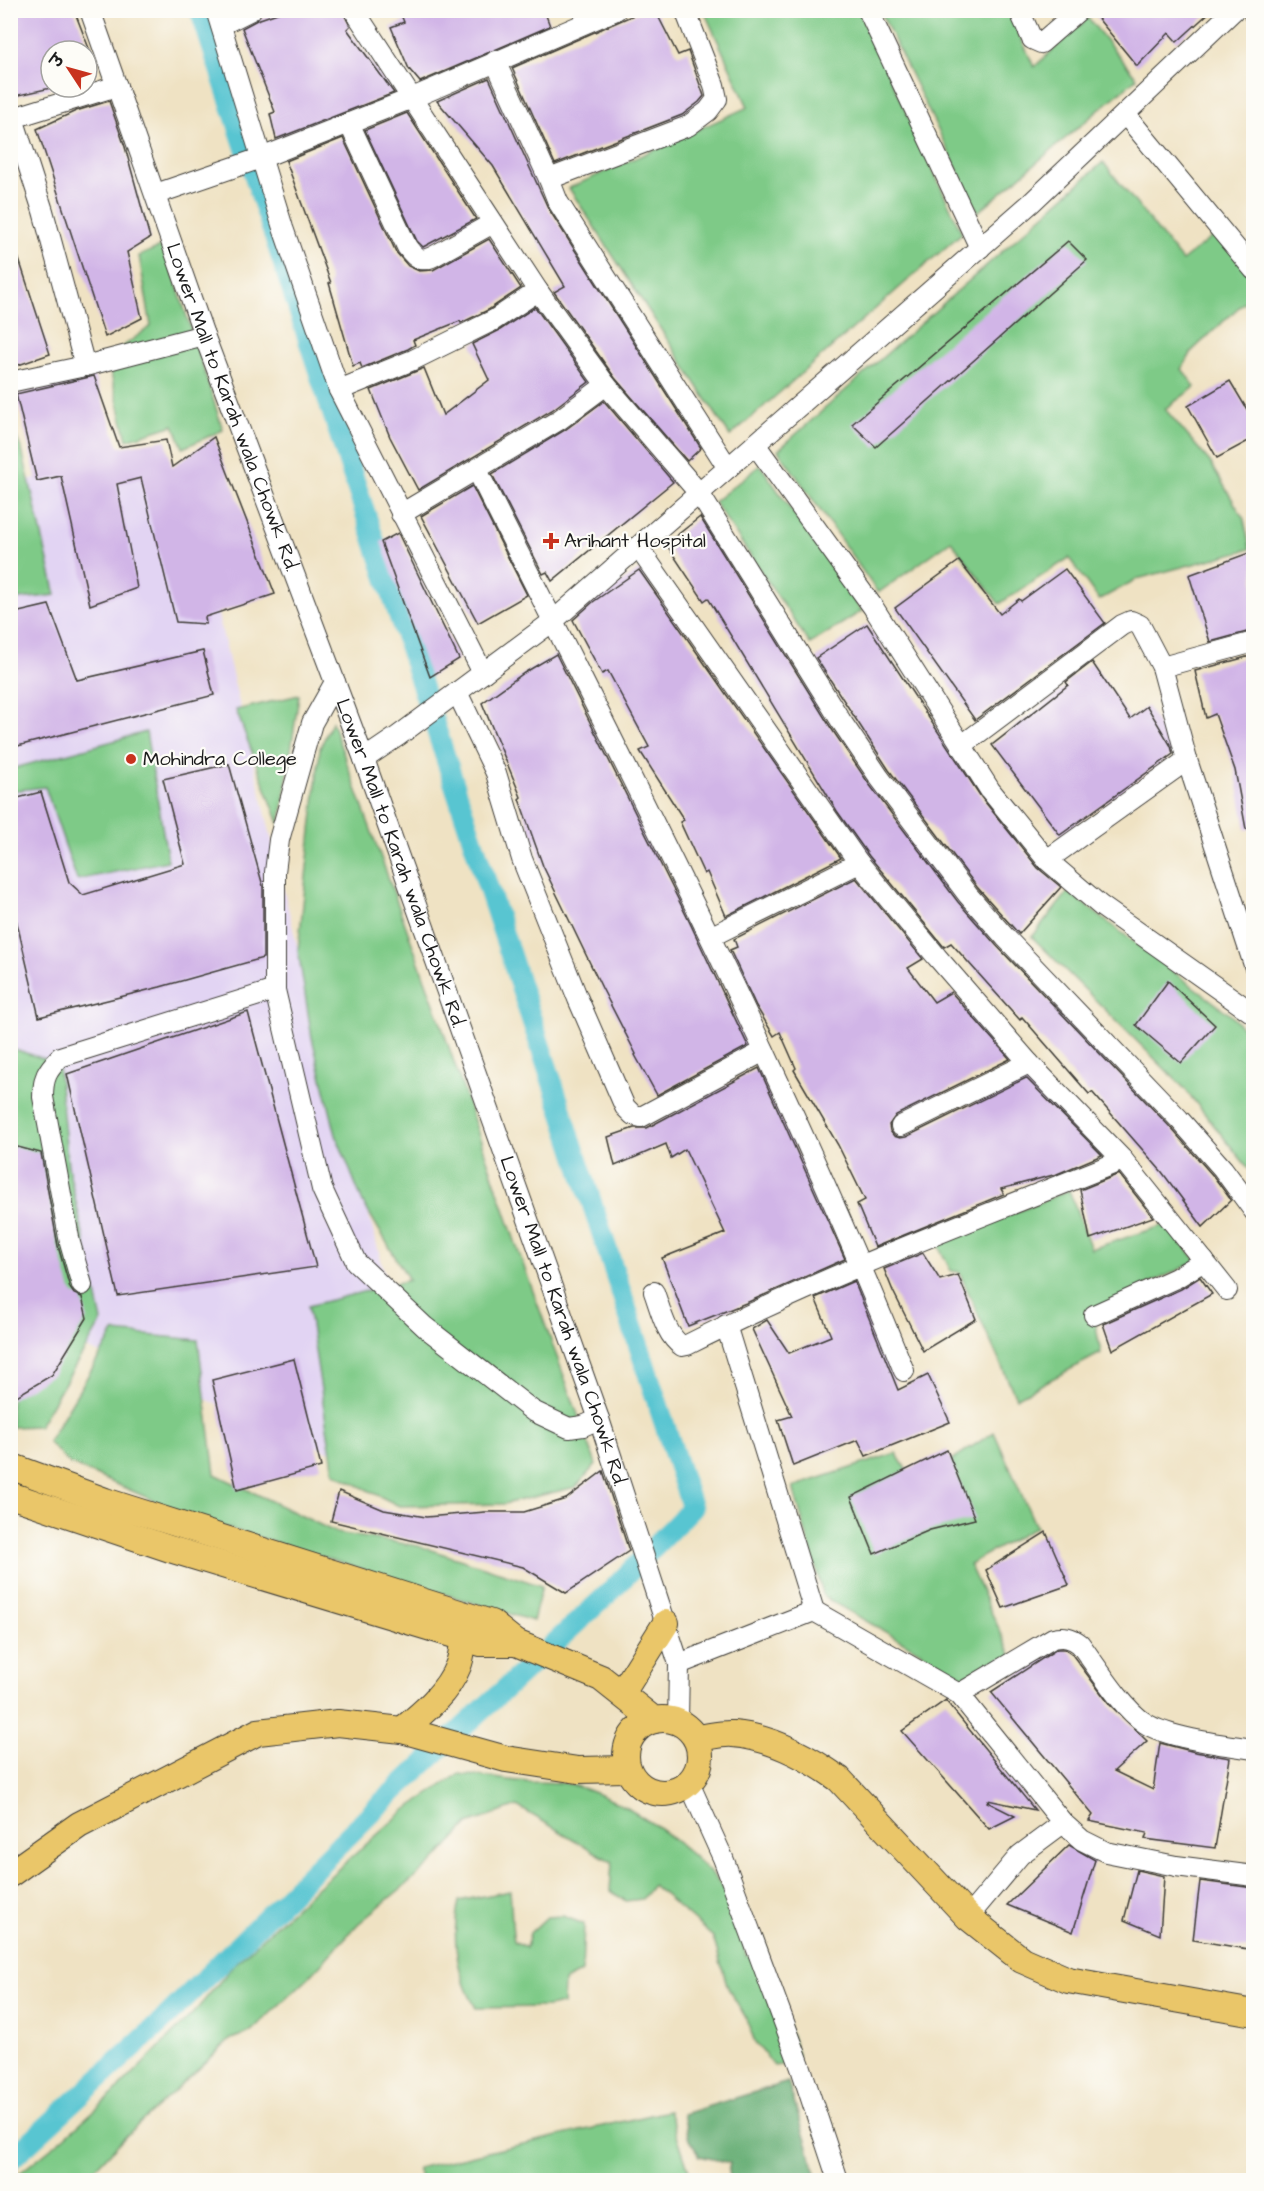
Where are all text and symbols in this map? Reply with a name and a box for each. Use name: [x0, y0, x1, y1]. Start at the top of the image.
north arrow: [39, 39, 99, 99]
text: उ: [44, 49, 70, 73]
street label: Lower Mall to Karah wala Chowk Rd.: [159, 239, 306, 575]
place label: Arihant Hospital: [564, 527, 706, 555]
marker: Arihant Hospital: [542, 532, 560, 550]
street label: Lower Mall to Karah wala Chowk Rd.: [328, 695, 473, 1032]
place label: Mohindra College: [143, 745, 297, 774]
marker: Mohindra College: [124, 752, 138, 766]
street label: Lower Mall to Karah wala Chowk Rd.: [493, 1152, 634, 1490]

